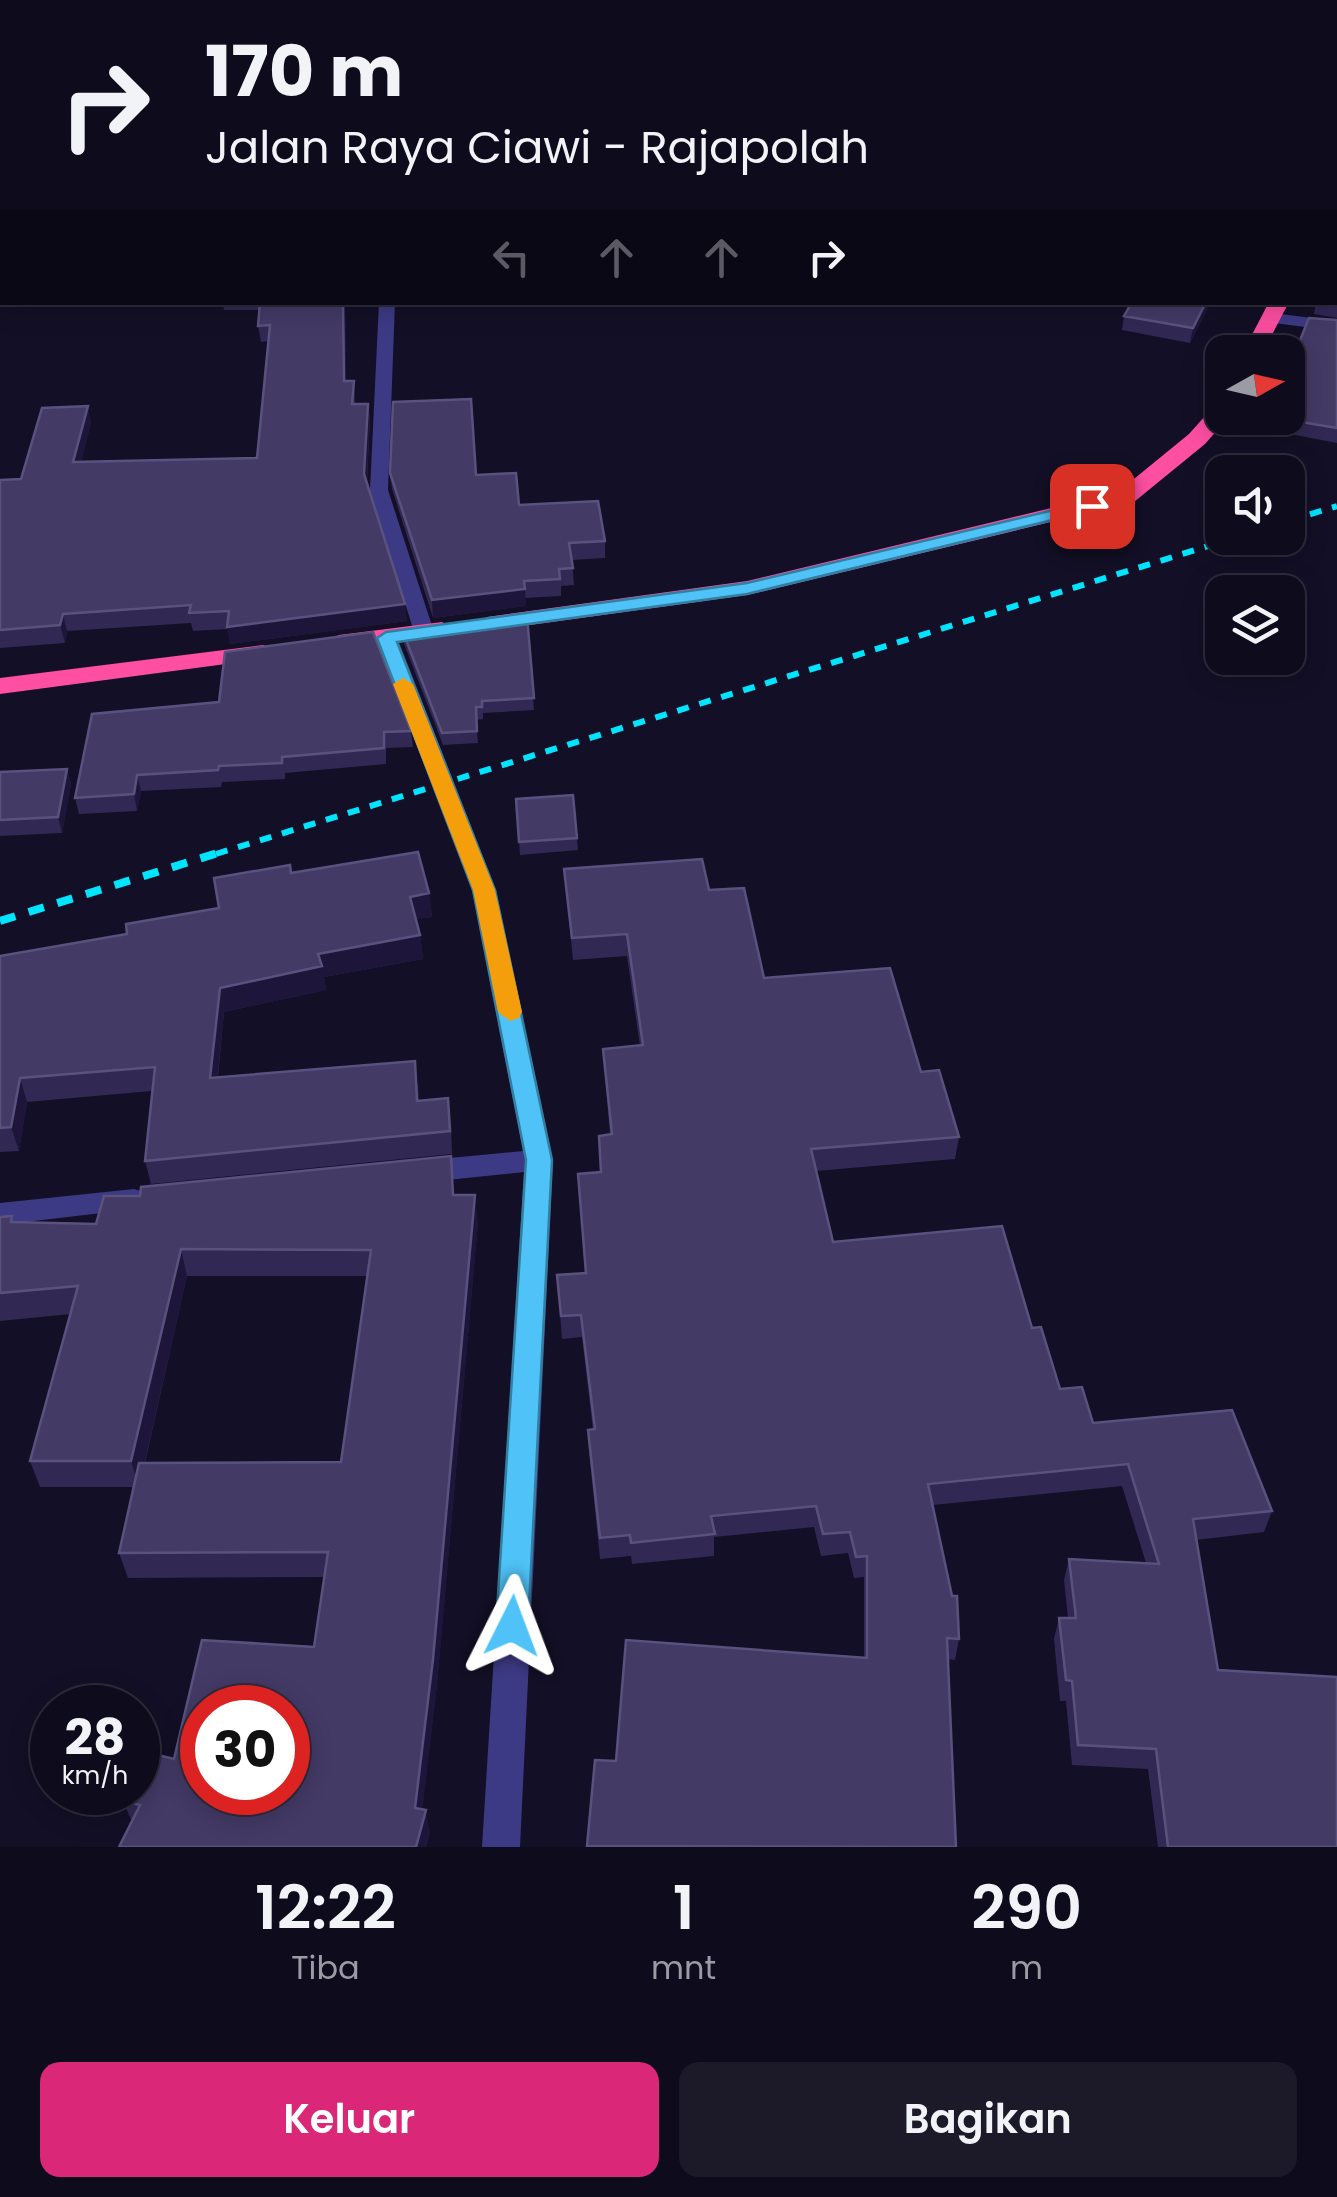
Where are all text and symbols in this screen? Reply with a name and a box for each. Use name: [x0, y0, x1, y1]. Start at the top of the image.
text: 170 m: [205, 22, 403, 121]
icon: right: [40, 40, 170, 170]
text: Jalan Raya Ciawi - Rajapolah: [205, 116, 869, 179]
icon: left: [484, 230, 539, 285]
icon: ahead: [589, 230, 644, 285]
icon: ahead: [694, 230, 749, 285]
icon: right: [799, 230, 854, 285]
north arrow: [1205, 335, 1305, 435]
map controls: [1205, 335, 1305, 675]
button: sound: [1205, 455, 1305, 555]
pin: [1050, 464, 1135, 549]
icon: arrive: [1065, 479, 1120, 534]
button: layers: [1205, 575, 1305, 675]
position arrow: [460, 1574, 564, 1678]
speed limit sign: 30: [180, 1685, 310, 1815]
text: 28: [65, 1702, 125, 1773]
text: km/h: [62, 1758, 128, 1793]
text: 12:22: [255, 1866, 396, 1950]
text: 1: [673, 1866, 694, 1950]
text: 290: [971, 1866, 1082, 1950]
text: Tiba: [291, 1945, 360, 1990]
text: mnt: [651, 1945, 716, 1990]
text: m: [1010, 1945, 1043, 1990]
button: Keluar: [40, 2062, 659, 2177]
button: Bagikan: [679, 2062, 1297, 2177]

